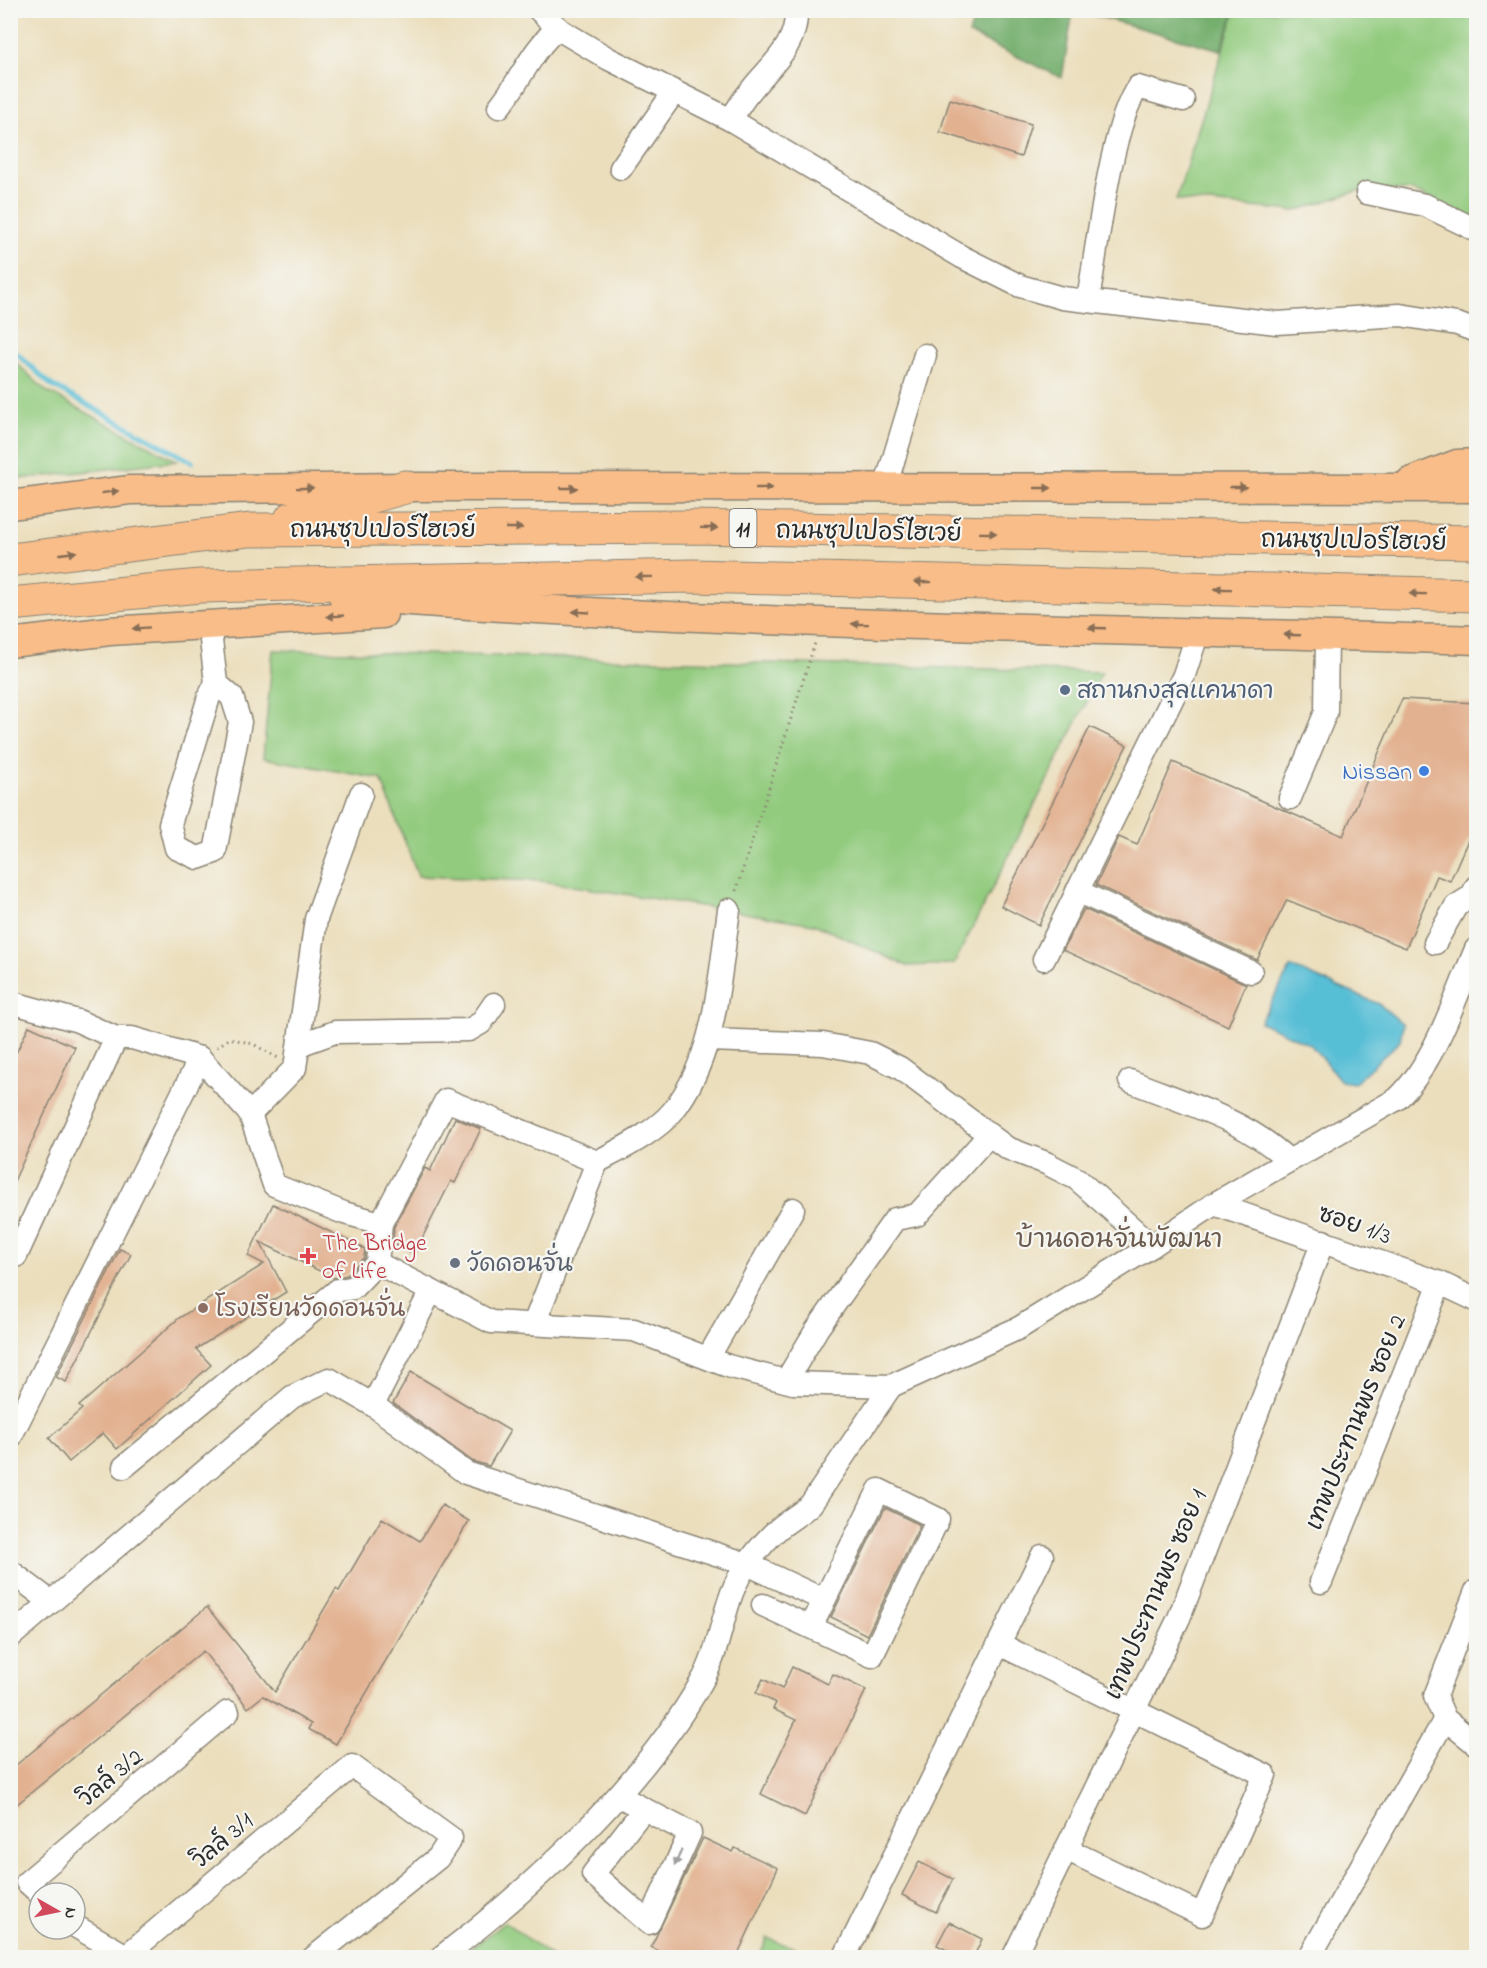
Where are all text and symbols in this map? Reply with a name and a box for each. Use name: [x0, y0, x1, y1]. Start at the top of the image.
one-way arrow: [1228, 482, 1247, 492]
one-way arrow: [296, 483, 315, 493]
one-way arrow: [559, 483, 578, 493]
one-way arrow: [754, 483, 773, 493]
one-way arrow: [1033, 483, 1052, 493]
one-way arrow: [101, 488, 120, 497]
road number: 11: [730, 509, 756, 547]
street label: ถนนซุปเปอร์ไฮเวย์: [290, 513, 476, 549]
street label: ถนนซุปเปอร์ไฮเวย์: [776, 513, 962, 553]
street label: ถนนซุปเปอร์ไฮเวย์: [1261, 522, 1447, 562]
one-way arrow: [700, 523, 719, 532]
one-way arrow: [505, 524, 524, 533]
one-way arrow: [979, 528, 998, 538]
one-way arrow: [59, 548, 78, 557]
one-way arrow: [635, 572, 654, 582]
one-way arrow: [914, 577, 933, 586]
one-way arrow: [1214, 584, 1233, 594]
one-way arrow: [1409, 589, 1428, 599]
one-way arrow: [572, 608, 591, 617]
one-way arrow: [326, 612, 345, 621]
one-way arrow: [851, 619, 870, 628]
one-way arrow: [131, 624, 150, 633]
one-way arrow: [1088, 624, 1107, 633]
one-way arrow: [1283, 630, 1302, 639]
place label: สถานกงสุลแคนาดา: [1077, 675, 1274, 710]
marker: สถานกงสุลแคนาดา: [1058, 683, 1072, 697]
place label: Nissan: [1342, 756, 1412, 791]
marker: Nissan: [1417, 764, 1431, 778]
street label: ซอย 1/3: [1313, 1197, 1396, 1255]
district label: บ้านดอนจั่นพัฒนา: [1016, 1215, 1222, 1260]
place label: The Bridge of Life: [322, 1227, 427, 1290]
place label: วัดดอนจั่น: [467, 1242, 573, 1283]
marker: The Bridge of Life: [299, 1247, 317, 1265]
marker: วัดดอนจั่น: [448, 1256, 462, 1270]
place label: โรงเรียนวัดดอนจั่น: [215, 1287, 405, 1328]
marker: โรงเรียนวัดดอนจั่น: [196, 1301, 210, 1315]
street label: เทพประทานพร ซอย 2: [1298, 1310, 1417, 1536]
street label: เทพประทานพร ซอย 1: [1097, 1484, 1218, 1706]
street label: วิลล์ 3/2: [71, 1740, 152, 1817]
street label: วิลล์ 3/1: [184, 1805, 263, 1878]
one-way arrow: [673, 1849, 683, 1867]
north arrow: [27, 1881, 87, 1941]
text: N: [57, 1906, 83, 1920]

